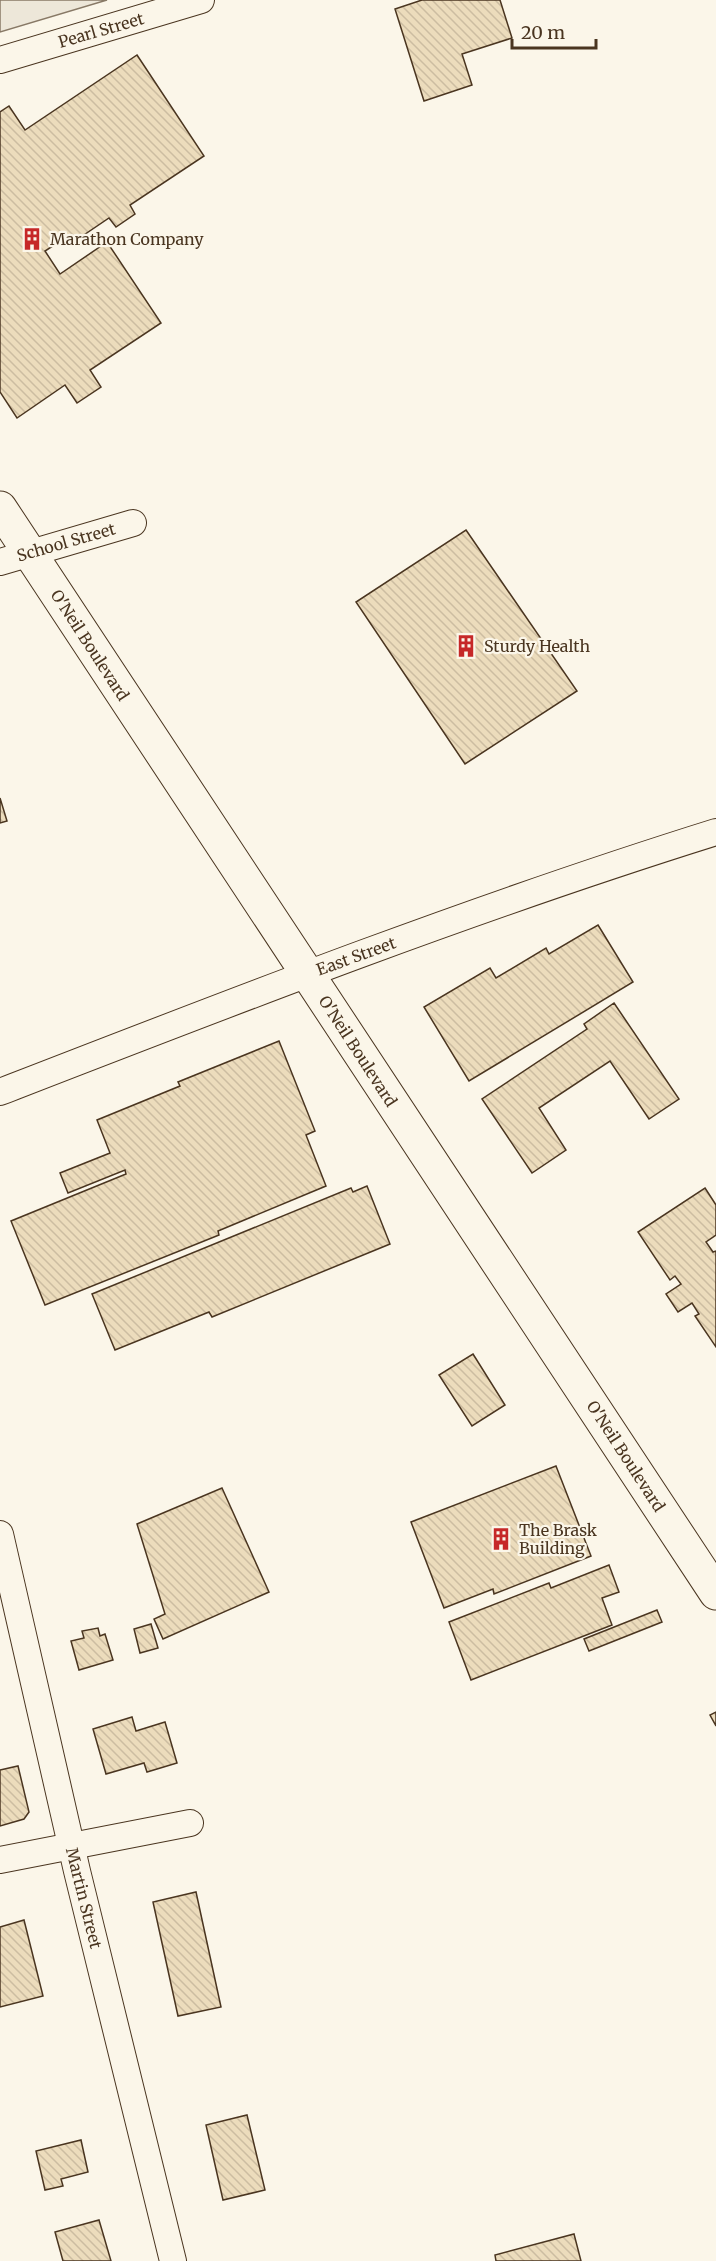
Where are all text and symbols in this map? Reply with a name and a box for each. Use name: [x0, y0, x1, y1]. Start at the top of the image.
street label: Pearl Street: [56, 8, 147, 52]
scale bar: [512, 12, 596, 50]
text: 20 m: [521, 21, 565, 44]
building icon: Marathon Company: [19, 226, 45, 252]
place label: Marathon Company: [50, 229, 204, 249]
street label: School Street: [14, 518, 118, 566]
street label: O'Neil Boulevard: [47, 586, 134, 705]
building icon: Sturdy Health: [453, 633, 479, 659]
place label: Sturdy Health: [484, 636, 590, 656]
street label: East Street: [314, 932, 399, 980]
street label: O'Neil Boulevard: [315, 992, 402, 1111]
street label: O'Neil Boulevard: [583, 1397, 670, 1516]
place label: The Brask Building: [519, 1520, 598, 1558]
building icon: The Brask Building: [488, 1526, 514, 1552]
street label: Martin Street: [62, 1845, 106, 1951]

